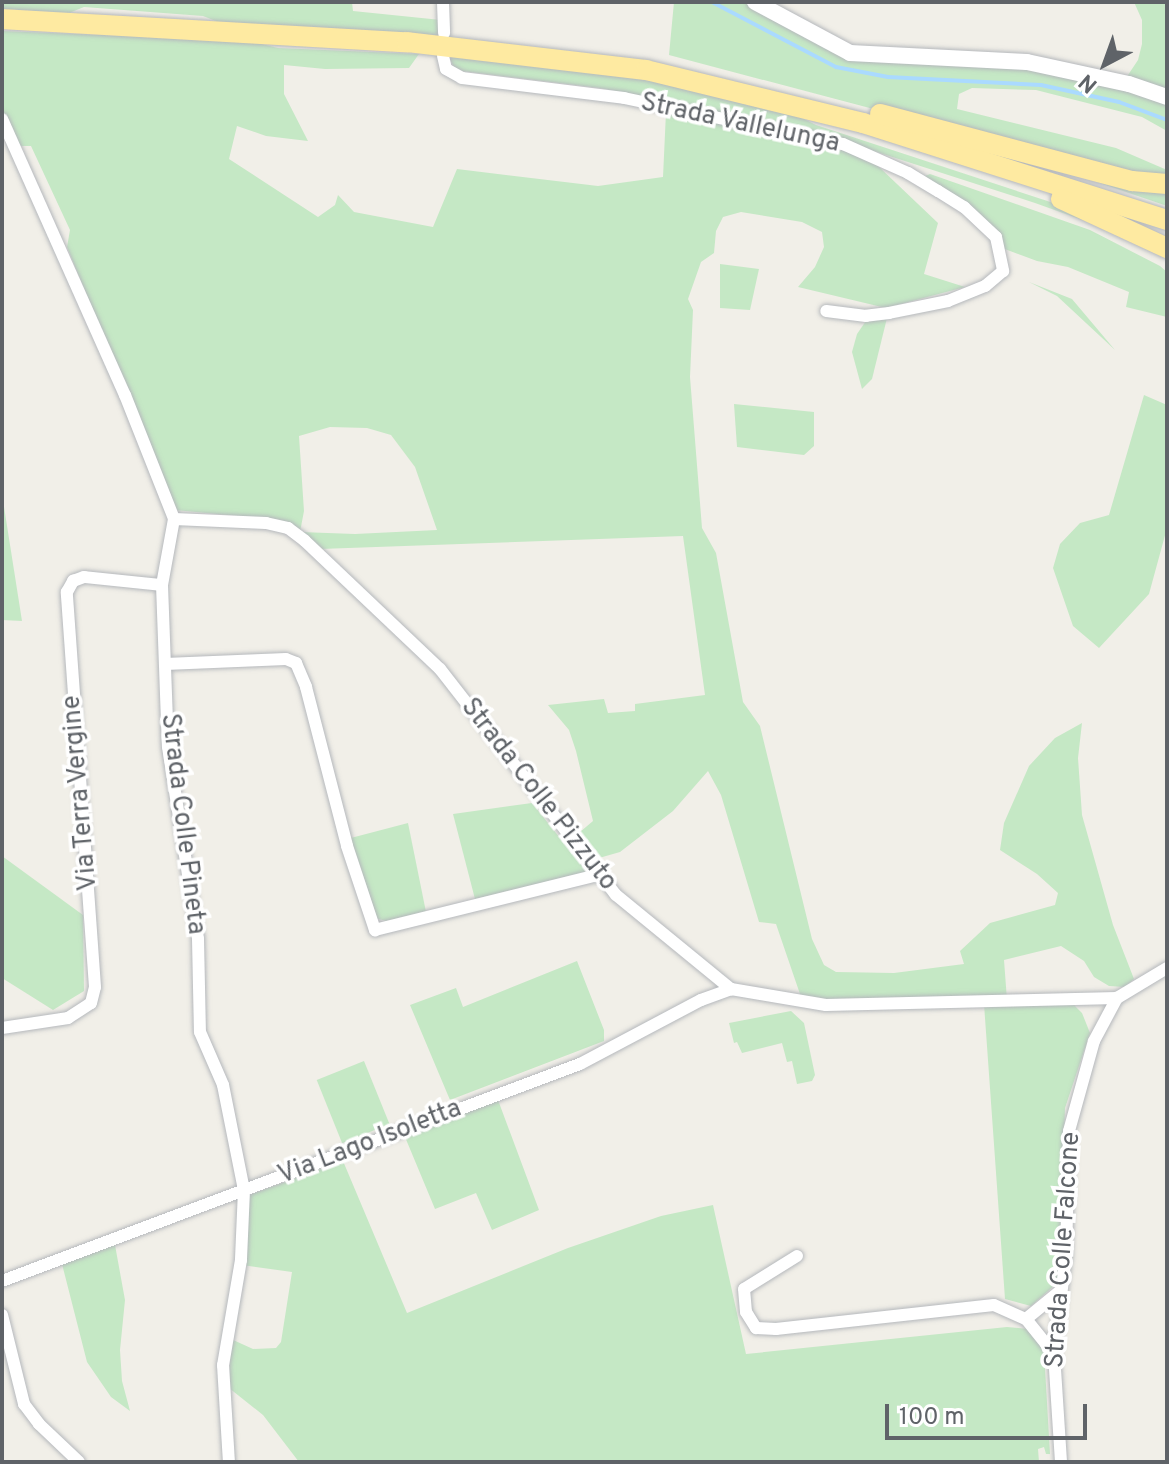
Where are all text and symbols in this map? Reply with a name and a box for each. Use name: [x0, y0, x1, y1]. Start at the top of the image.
north arrow: [1065, 24, 1145, 104]
text: N: [1074, 67, 1104, 98]
street label: Strada Vallelunga: [637, 88, 843, 160]
street label: Via Terra Vergine: [57, 693, 105, 893]
street label: Strada Colle Pizzuto: [453, 693, 623, 897]
street label: Strada Colle Pineta: [153, 712, 211, 936]
street label: Via Lago Isoletta: [274, 1094, 466, 1192]
street label: Strada Colle Falcone: [1040, 1131, 1088, 1369]
scale bar: [889, 1388, 1091, 1438]
text: 100 m: [899, 1403, 965, 1433]

